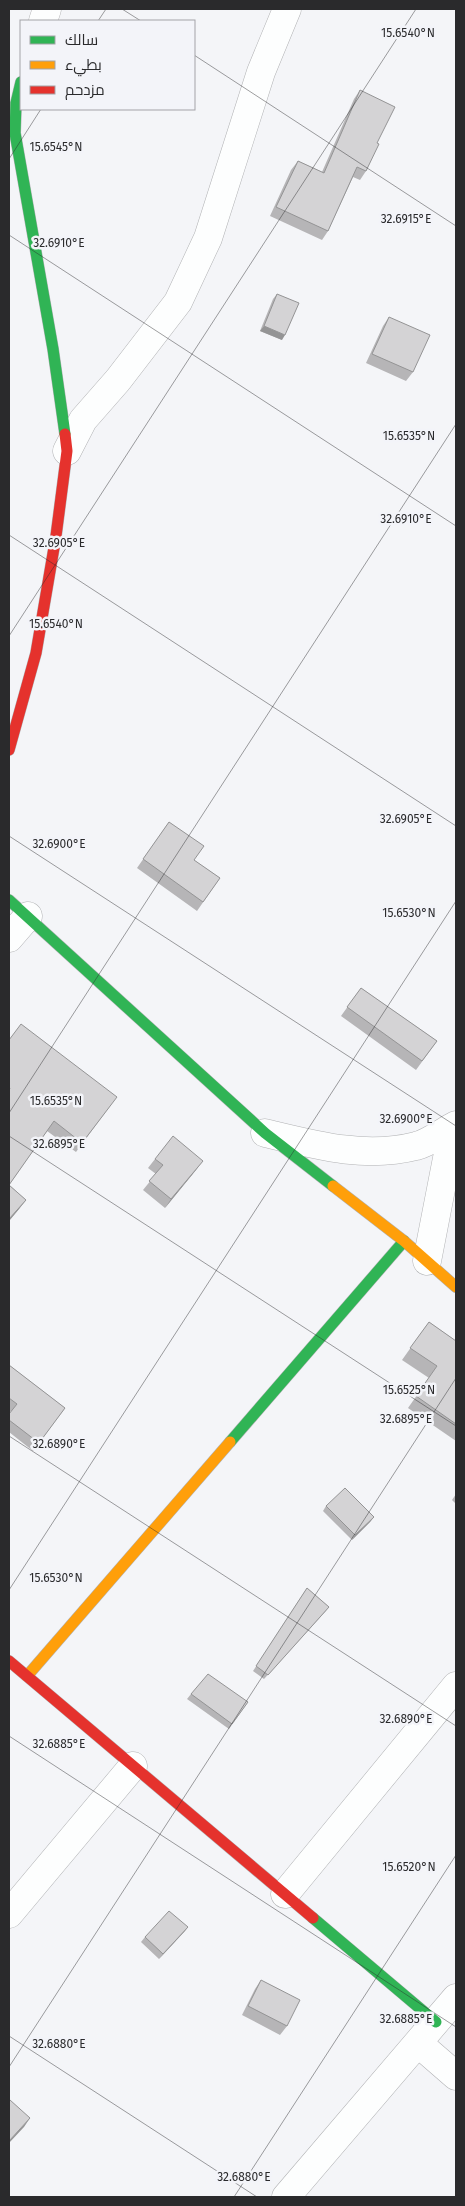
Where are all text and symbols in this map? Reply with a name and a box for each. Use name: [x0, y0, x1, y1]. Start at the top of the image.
legend: [20, 20, 195, 110]
text: 15.6540°N: [381, 26, 435, 40]
text: سالك: [65, 31, 98, 49]
text: بطيء: [65, 56, 102, 77]
text: مزدحم: [65, 81, 105, 100]
text: 15.6545°N: [30, 140, 82, 154]
text: 32.6915°E: [381, 212, 431, 226]
text: 32.6910°E: [33, 236, 85, 250]
text: 15.6535°N: [383, 429, 435, 443]
text: 32.6910°E: [380, 512, 432, 526]
text: 32.6905°E: [33, 536, 85, 550]
text: 15.6540°N: [29, 617, 83, 631]
text: 32.6905°E: [380, 812, 432, 826]
text: 32.6900°E: [32, 837, 86, 851]
text: 15.6530°N: [382, 906, 436, 920]
text: 15.6535°N: [30, 1094, 82, 1108]
text: 32.6900°E: [379, 1112, 433, 1126]
text: 32.6895°E: [33, 1137, 85, 1151]
text: 15.6525°N: [383, 1383, 435, 1397]
text: 32.6895°E: [380, 1412, 432, 1426]
text: 32.6890°E: [32, 1437, 86, 1451]
text: 15.6530°N: [29, 1571, 83, 1585]
text: 32.6890°E: [379, 1712, 433, 1726]
text: 32.6885°E: [33, 1737, 85, 1751]
text: 15.6520°N: [382, 1860, 436, 1874]
text: 32.6885°E: [380, 2012, 432, 2026]
text: 32.6880°E: [32, 2037, 86, 2051]
text: 32.6880°E: [217, 2170, 271, 2184]

